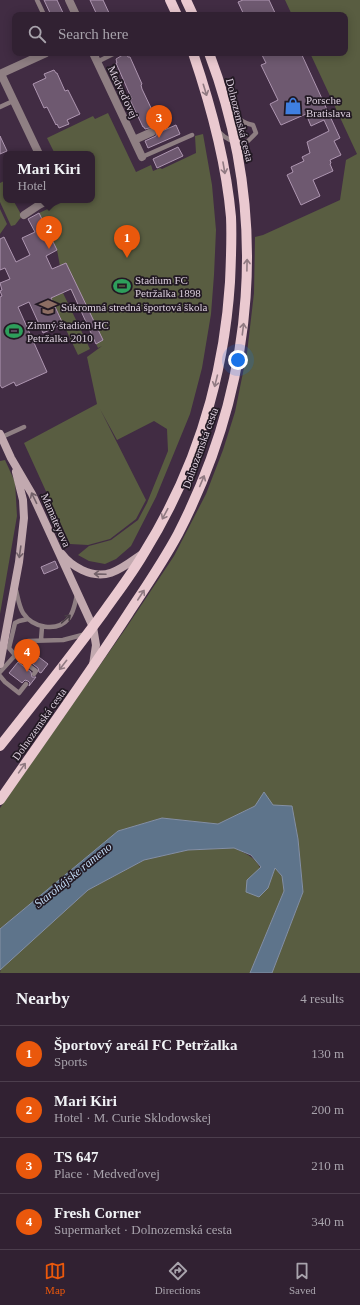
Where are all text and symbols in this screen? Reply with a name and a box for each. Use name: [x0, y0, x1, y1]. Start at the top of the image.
search box: [12, 12, 348, 56]
icon: search: [26, 23, 48, 45]
text: Search here: [58, 26, 128, 42]
street label: Medveďovej: [106, 64, 140, 120]
street label: Dolnozemská cesta: [224, 77, 256, 163]
one-way arrow: [202, 83, 209, 96]
place label: Porsche Bratislava: [306, 94, 351, 119]
shop icon: Porsche Bratislava: [283, 96, 303, 116]
pin: 3: [146, 105, 172, 138]
popup: [3, 151, 95, 203]
text: Mari Kiri: [18, 161, 80, 177]
one-way arrow: [220, 161, 228, 174]
text: Hotel: [18, 178, 46, 193]
pin: 2: [36, 216, 62, 249]
pin: 1: [114, 225, 140, 258]
one-way arrow: [243, 259, 251, 272]
place label: Stadium FC Petržalka 1898: [135, 274, 201, 299]
sports icon: Stadium FC Petržalka 1898: [112, 276, 132, 296]
school or university icon: Súkromná stredná športová škola: [38, 297, 58, 317]
place label: Súkromná stredná športová škola: [61, 301, 207, 313]
place label: Zimný štadión HC Petržalka 2010: [27, 319, 109, 344]
sports icon: Zimný štadión HC Petržalka 2010: [4, 321, 24, 341]
one-way arrow: [239, 323, 247, 336]
your location: [228, 350, 248, 370]
one-way arrow: [212, 374, 220, 387]
street label: Dolnozemská cesta: [180, 406, 220, 490]
one-way arrow: [199, 475, 207, 487]
street label: Mamateyova: [39, 491, 73, 549]
one-way arrow: [30, 492, 37, 504]
one-way arrow: [161, 508, 169, 520]
one-way arrow: [16, 545, 24, 558]
one-way arrow: [94, 570, 107, 578]
one-way arrow: [137, 589, 145, 601]
one-way arrow: [61, 615, 71, 624]
pin: 4: [14, 639, 40, 672]
one-way arrow: [59, 660, 68, 671]
street label: Dolnozemská cesta: [10, 686, 68, 762]
one-way arrow: [18, 763, 26, 774]
water label: Starohájske rameno: [31, 839, 115, 911]
text: Nearby: [16, 989, 70, 1008]
text: 4 results: [300, 991, 344, 1006]
text: Športový areál FC Petržalka: [54, 1037, 237, 1053]
text: 1: [26, 1046, 32, 1061]
text: 130 m: [311, 1046, 344, 1061]
text: Sports: [54, 1054, 87, 1069]
text: Mari Kiri: [54, 1093, 117, 1109]
text: 2: [26, 1102, 32, 1117]
text: 200 m: [311, 1102, 344, 1117]
text: Hotel · M. Curie Sklodowskej: [54, 1110, 211, 1125]
text: TS 647: [54, 1149, 99, 1165]
text: 3: [26, 1158, 32, 1173]
text: 210 m: [311, 1158, 344, 1173]
text: Place · Medveďovej: [54, 1166, 160, 1181]
text: Fresh Corner: [54, 1205, 141, 1221]
text: 4: [26, 1214, 32, 1229]
text: 340 m: [311, 1214, 344, 1229]
text: Supermarket · Dolnozemská cesta: [54, 1222, 232, 1237]
tab: Map: [44, 1260, 66, 1296]
tab: Directions: [155, 1260, 200, 1296]
tab: Saved: [289, 1260, 316, 1296]

